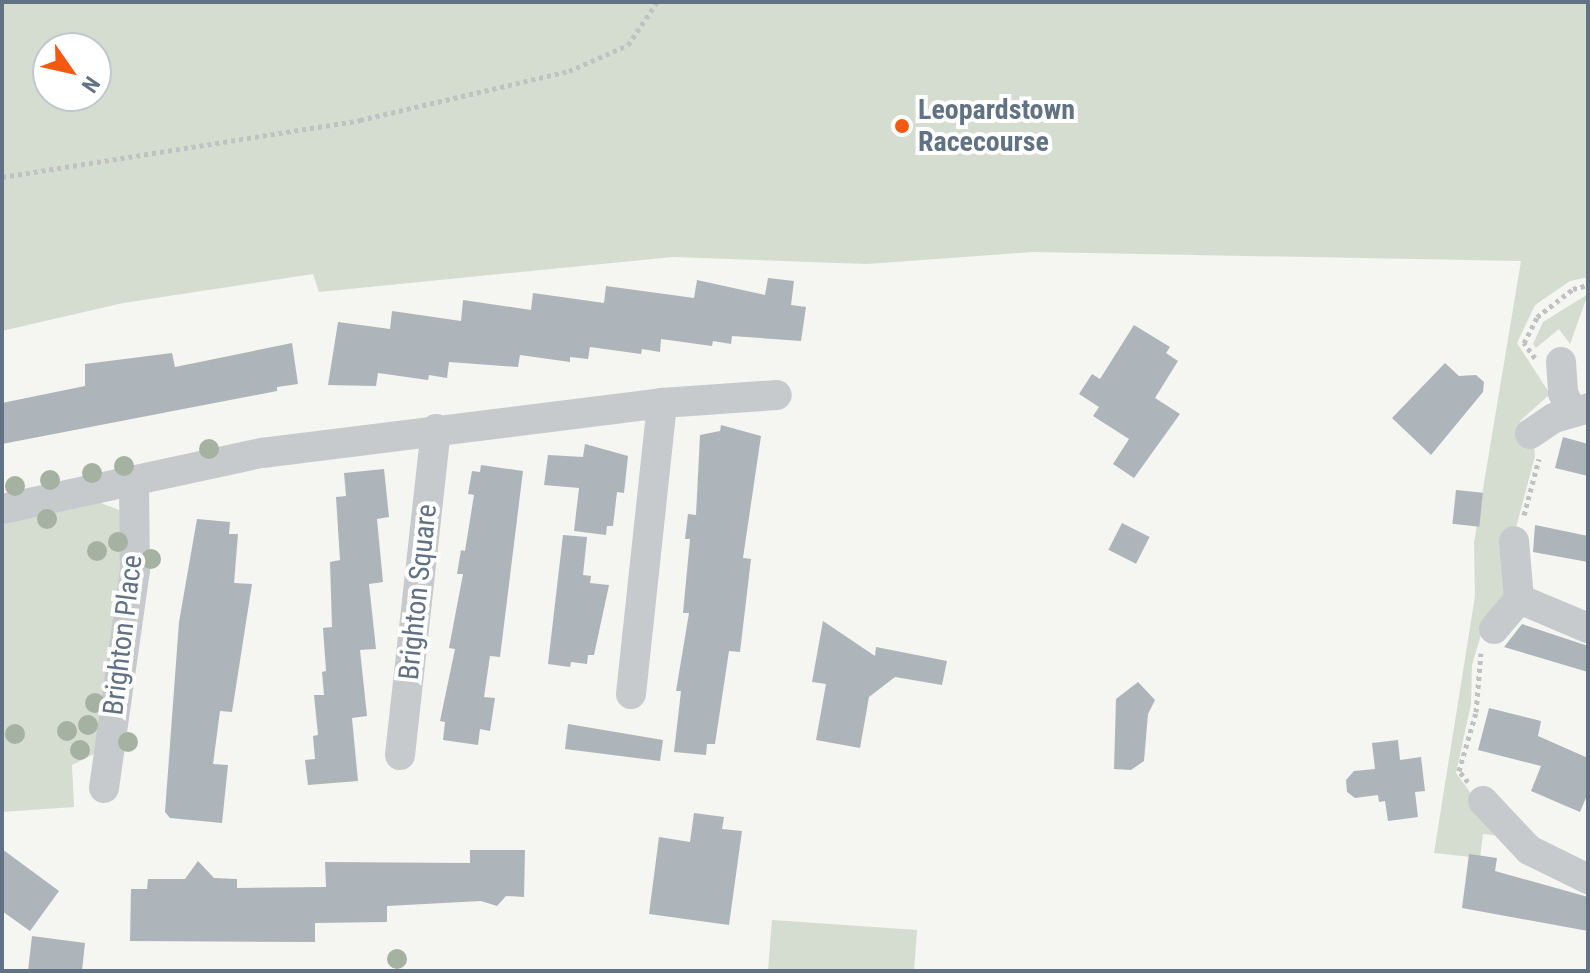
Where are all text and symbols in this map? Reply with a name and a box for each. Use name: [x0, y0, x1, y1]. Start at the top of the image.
north arrow: [32, 32, 112, 112]
text: N: [77, 72, 105, 97]
place label: Leopardstown Racecourse: [918, 93, 1075, 159]
marker: Leopardstown Racecourse: [893, 117, 911, 135]
street label: Brighton Square: [392, 502, 444, 682]
street label: Brighton Place: [97, 553, 149, 717]

